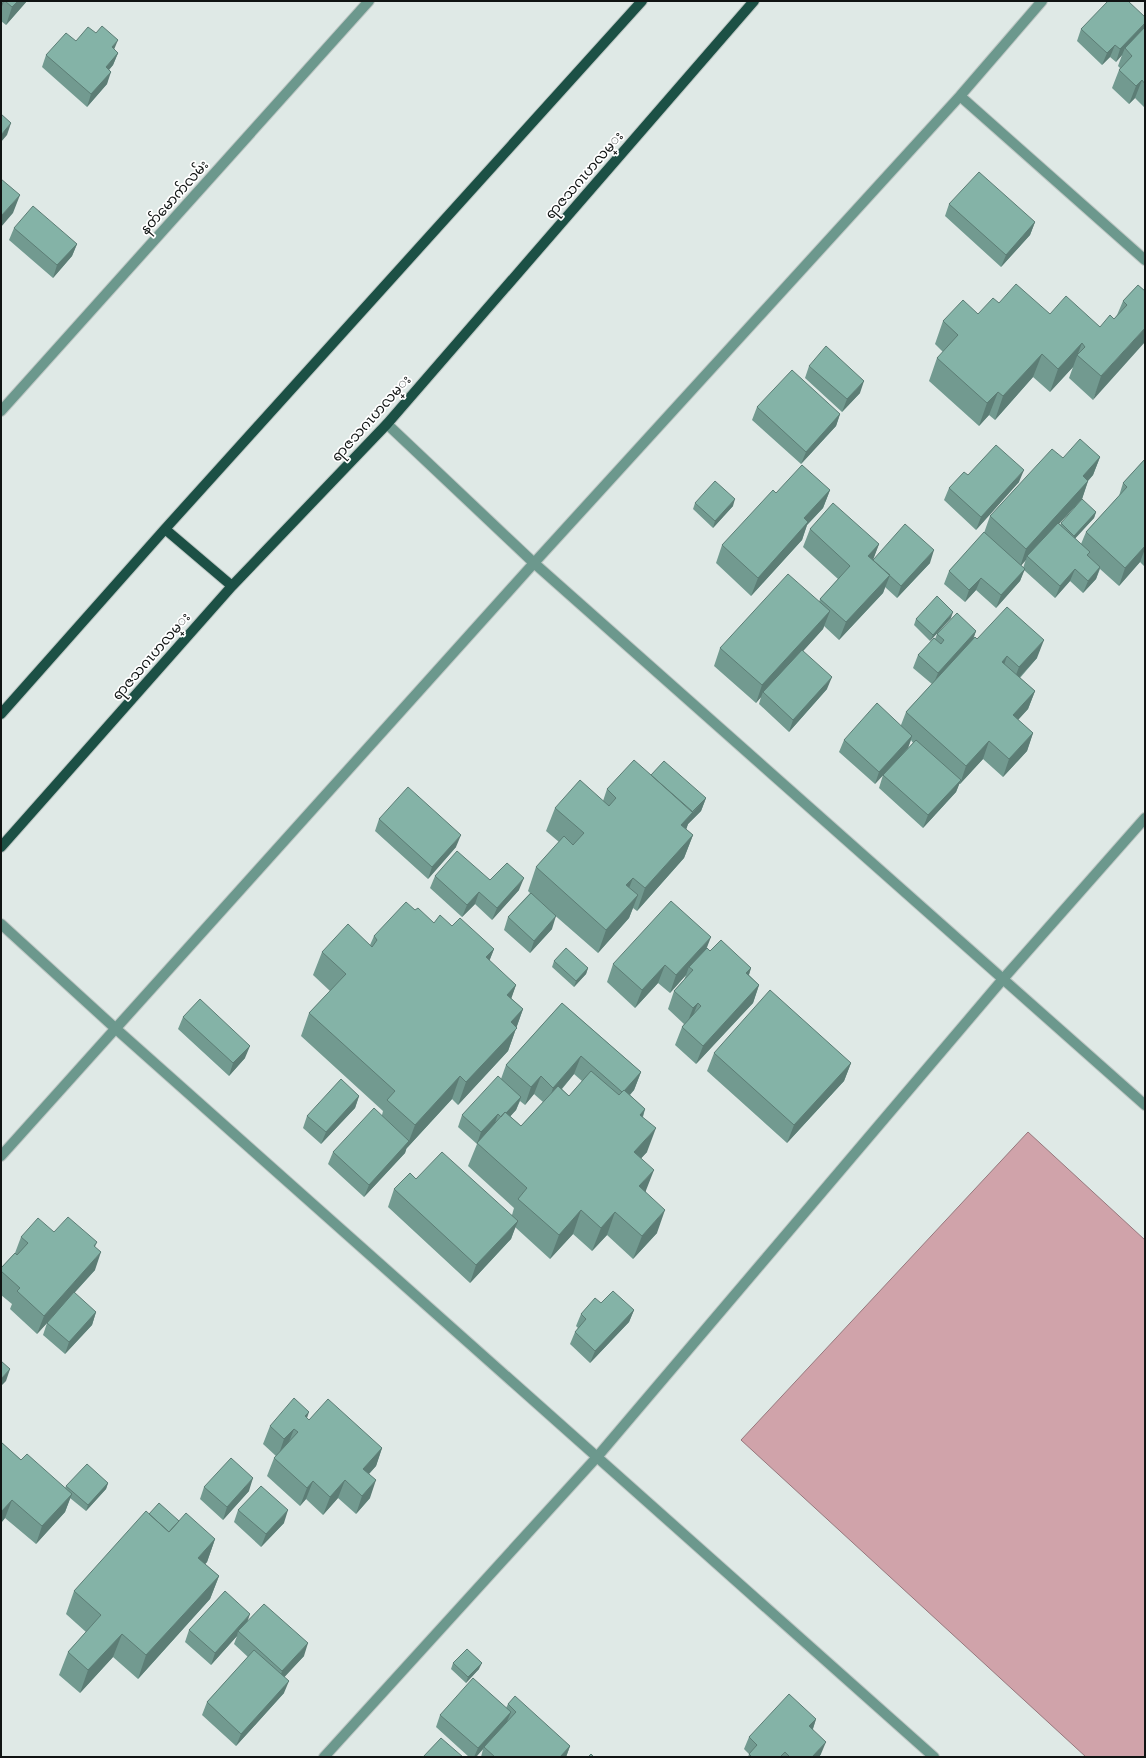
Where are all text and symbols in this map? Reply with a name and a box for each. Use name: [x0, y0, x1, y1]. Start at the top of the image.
street label: ရာဇသဂၤဟလမ္း: [543, 129, 629, 225]
street label: နတ်မောက်လမ်း: [135, 155, 214, 240]
street label: ရာဇသဂၤဟလမ္း: [330, 373, 417, 467]
street label: ရာဇသဂၤဟလမ္း: [110, 610, 196, 706]

